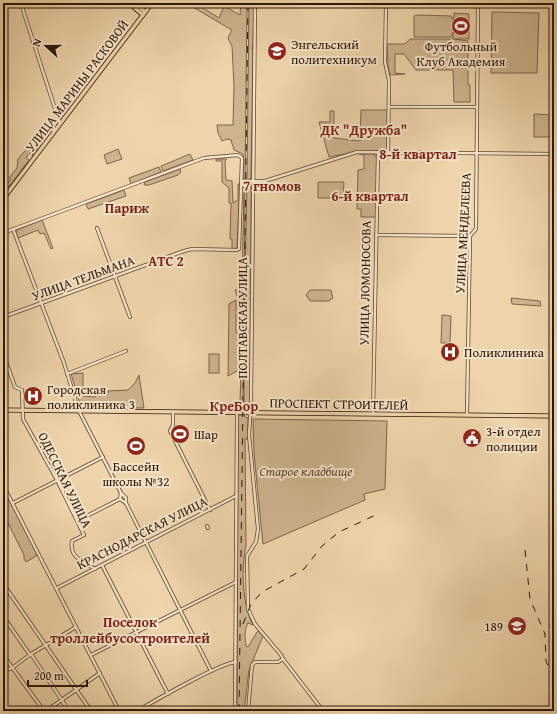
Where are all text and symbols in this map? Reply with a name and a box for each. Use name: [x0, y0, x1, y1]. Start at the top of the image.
sports icon: Футбольный Клуб Академия: [450, 15, 472, 37]
street label: УЛИЦА МАРИНЫ РАСКОВОЙ: [21, 16, 133, 156]
north arrow: [26, 26, 66, 66]
place label: Энгельский политехникум: [291, 35, 377, 69]
text: N: [28, 36, 46, 49]
place label: Футбольный Клуб Академия: [417, 37, 506, 71]
school or university icon: Энгельский политехникум: [266, 40, 288, 62]
district label: ДК "Дружба": [320, 120, 407, 140]
district label: 8-й квартал: [379, 144, 457, 164]
street label: УЛИЦА МЕНДЕЛЕЕВА: [450, 172, 476, 294]
district label: 7 гномов: [243, 176, 301, 196]
district label: 6-й квартал: [331, 186, 409, 206]
district label: Париж: [105, 198, 150, 218]
street label: УЛИЦА ЛОМОНОСОВА: [354, 220, 376, 346]
street label: УЛИЦА ТЕЛЬМАНА: [29, 251, 137, 305]
district label: АТС 2: [148, 251, 184, 271]
street label: ПОЛТАВСКАЯ УЛИЦА: [233, 257, 252, 379]
hospital icon: Поликлиника: [439, 341, 461, 363]
place label: Поликлиника: [464, 343, 545, 362]
place label: Городская поликлиника 3: [47, 380, 135, 414]
hospital icon: Городская поликлиника 3: [22, 385, 44, 407]
street label: ПРОСПЕКТ СТРОИТЕЛЕЙ: [269, 393, 409, 415]
district label: КреБор: [210, 396, 258, 416]
place label: 3-й отдел полиции: [486, 422, 541, 456]
sports icon: Шар: [169, 423, 191, 445]
place label: Шар: [194, 425, 218, 444]
public building icon: 3-й отдел полиции: [461, 427, 483, 449]
street label: ОДЕССКАЯ УЛИЦА: [34, 429, 96, 531]
sports icon: Бассейн школы №32: [125, 435, 147, 457]
place label: Бассейн школы №32: [102, 457, 170, 491]
park label: Старое кладбище: [259, 462, 353, 481]
street label: КРАСНОДАРСКАЯ УЛИЦА: [73, 492, 211, 574]
district label: Поселок троллейбусостроителей: [50, 612, 210, 648]
school or university icon: 189: [506, 615, 528, 637]
place label: 189: [484, 617, 503, 636]
scale bar: [28, 662, 87, 688]
text: 200 m: [34, 667, 64, 684]

